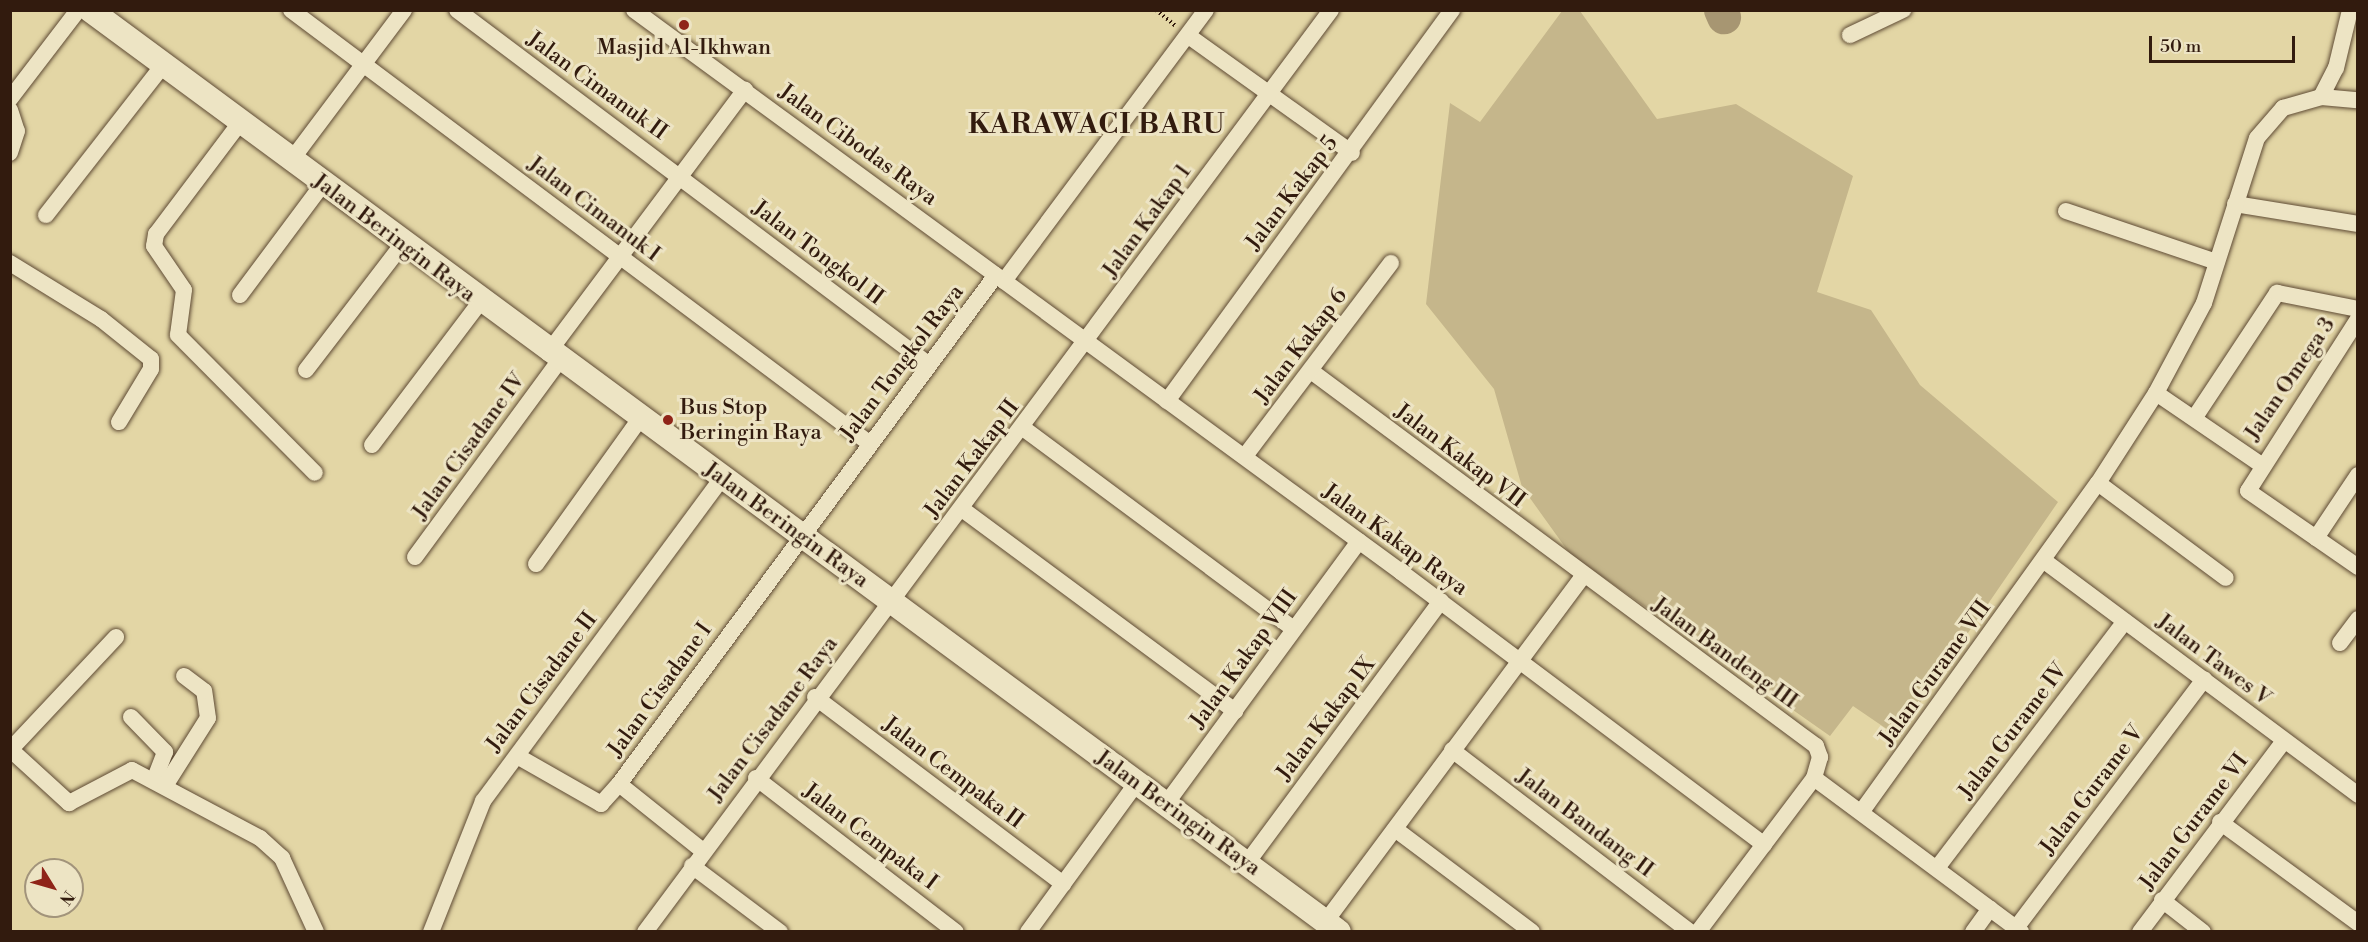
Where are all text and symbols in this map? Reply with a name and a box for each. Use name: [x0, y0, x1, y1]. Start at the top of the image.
marker: Masjid Al-Ikhwan: [677, 18, 691, 32]
scale bar: [2152, 24, 2298, 62]
street label: Jalan Cimanuk II: [522, 26, 672, 146]
place label: Masjid Al-Ikhwan: [597, 35, 771, 61]
text: 50 m: [2160, 35, 2201, 58]
street label: Jalan Cibodas Raya: [774, 79, 942, 211]
district label: KARAWACI BARU: [968, 108, 1226, 142]
street label: Jalan Kakap 5: [1240, 131, 1344, 255]
street label: Jalan Cimanuk I: [523, 151, 665, 267]
street label: Jalan Kakap 1: [1097, 159, 1197, 283]
street label: Jalan Beringin Raya: [307, 168, 481, 308]
street label: Jalan Tongkol II: [747, 195, 889, 311]
street label: Jalan Tongkol Raya: [835, 280, 969, 446]
street label: Jalan Kakap 6: [1249, 283, 1353, 409]
street label: Jalan Omega 3: [2239, 313, 2341, 445]
street label: Jalan Cisadane IV: [407, 367, 531, 525]
place label: Bus Stop Beringin Raya: [680, 394, 822, 446]
street label: Jalan Kakap II: [919, 395, 1025, 523]
street label: Jalan Kakap VII: [1389, 398, 1531, 514]
marker: Bus Stop Beringin Raya: [661, 413, 675, 427]
street label: Jalan Beringin Raya: [698, 456, 874, 594]
street label: Jalan Kakap Raya: [1317, 479, 1473, 601]
street label: Jalan Kakap VIII: [1185, 584, 1303, 734]
street label: Jalan Bandeng III: [1647, 591, 1803, 715]
street label: Jalan Gurame VII: [1874, 596, 1996, 750]
street label: Jalan Cisadane II: [481, 607, 603, 757]
street label: Jalan Tawes V: [2151, 608, 2277, 712]
street label: Jalan Cisadane I: [602, 618, 718, 762]
street label: Jalan Cisadane Raya: [702, 631, 844, 807]
street label: Jalan Kakap IX: [1271, 652, 1381, 786]
street label: Jalan Gurame IV: [1953, 658, 2073, 804]
street label: Jalan Cempaka II: [877, 711, 1029, 835]
street label: Jalan Gurame V: [2035, 720, 2149, 860]
street label: Jalan Beringin Raya: [1090, 744, 1266, 882]
street label: Jalan Gurame VI: [2134, 749, 2254, 895]
street label: Jalan Bandang II: [1511, 763, 1659, 883]
street label: Jalan Cempaka I: [798, 778, 942, 896]
north arrow: [24, 858, 84, 918]
text: N: [55, 887, 79, 909]

